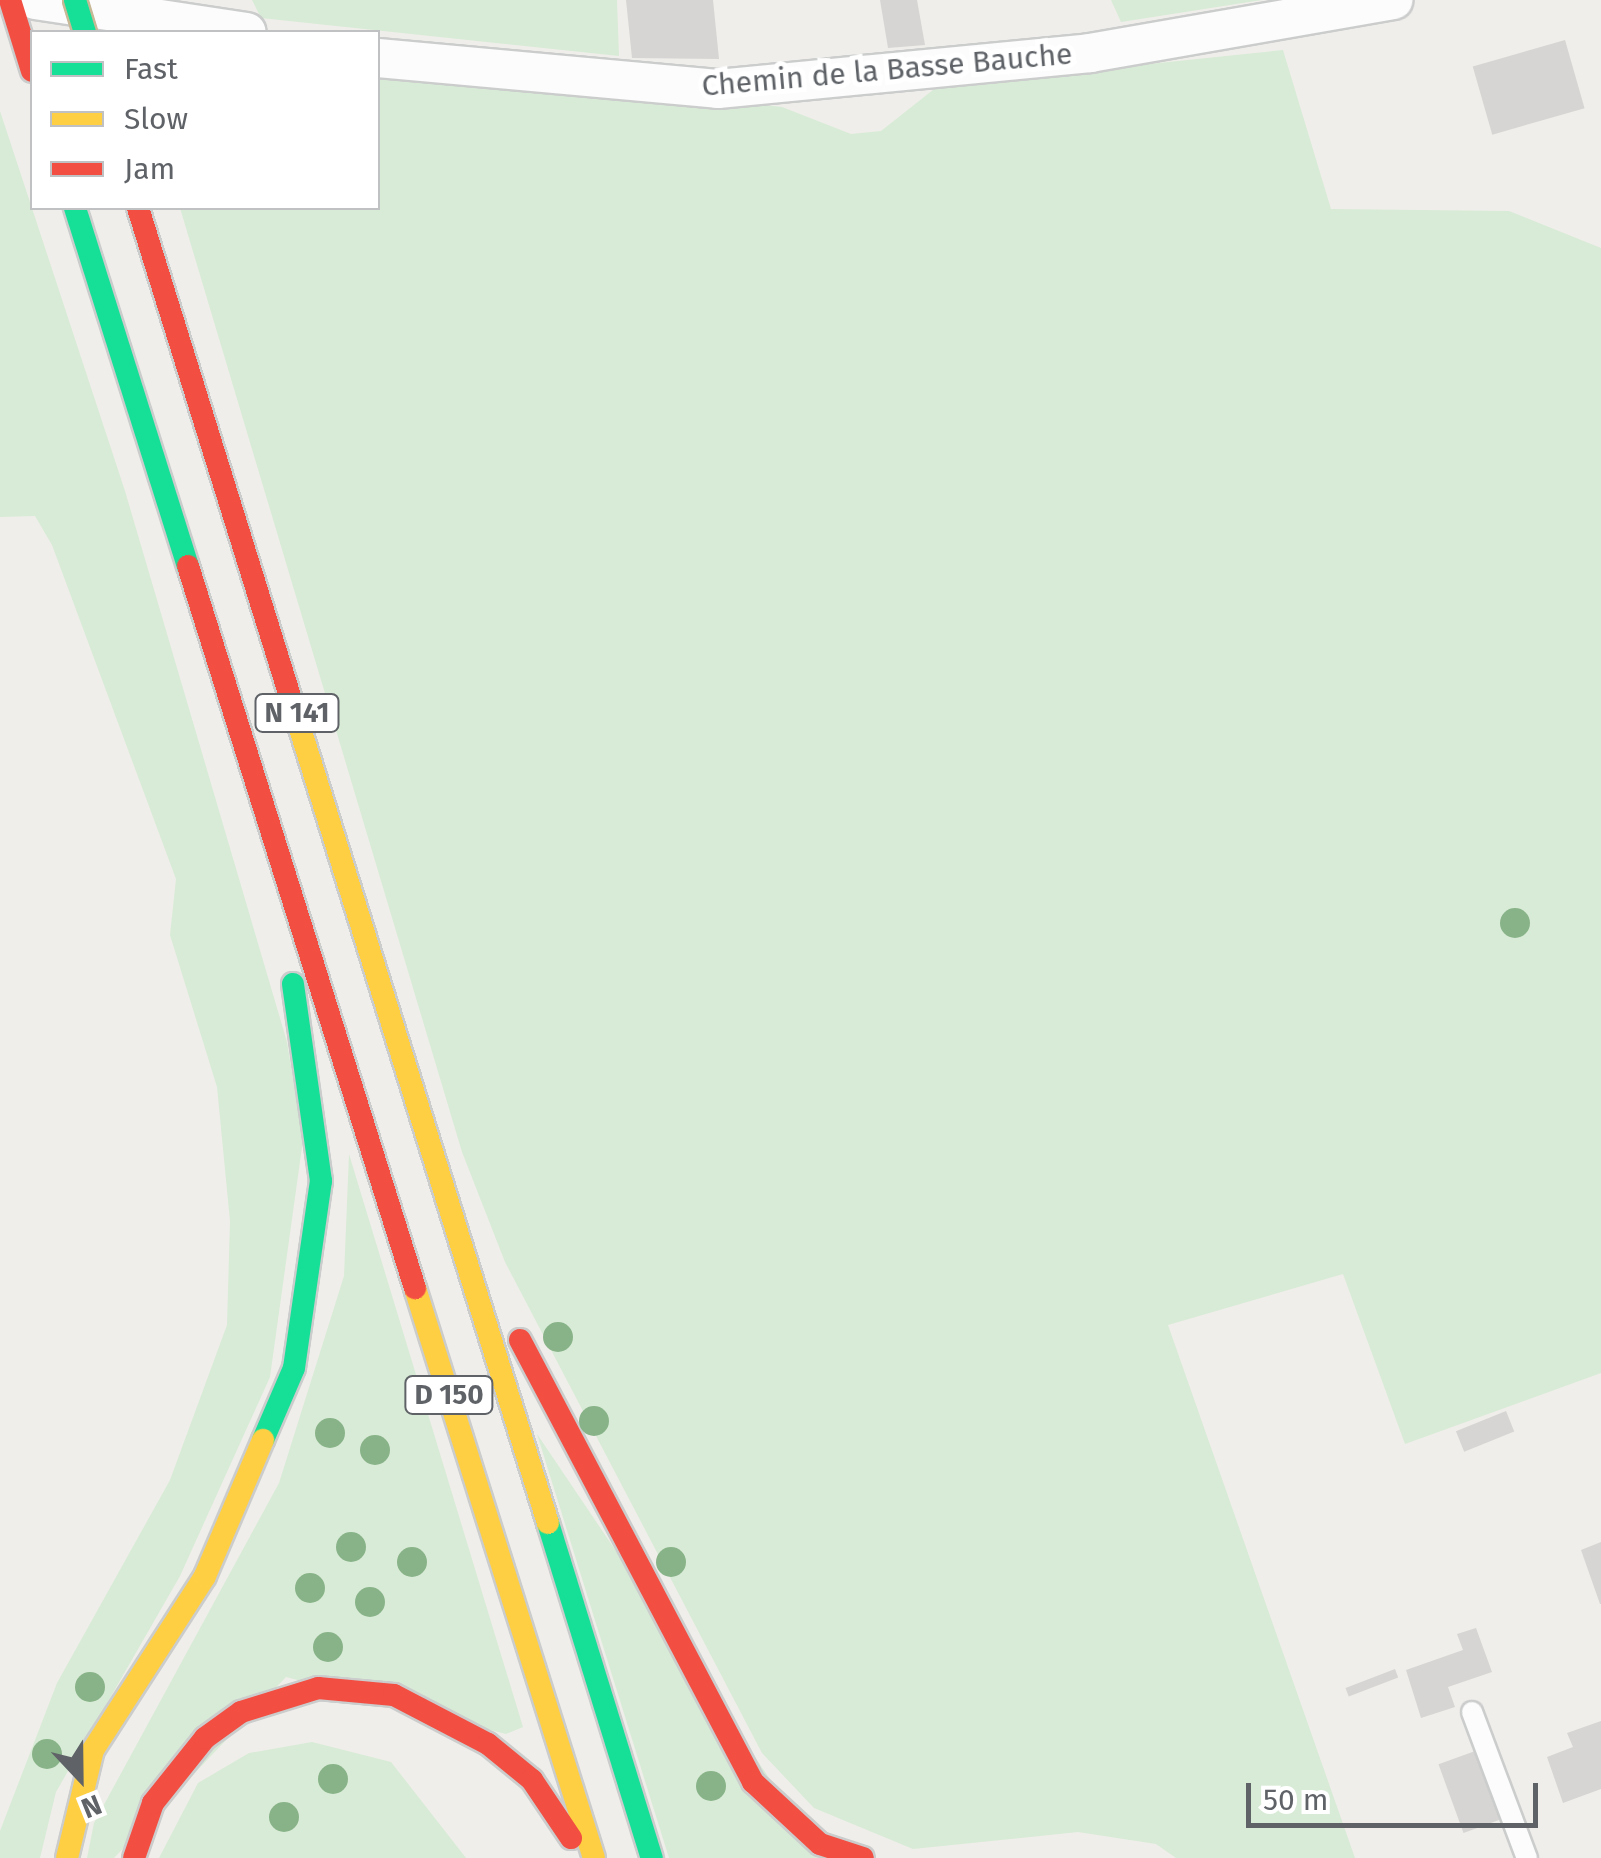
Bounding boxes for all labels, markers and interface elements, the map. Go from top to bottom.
legend [30,30,380,210]
street label: Chemin de la Basse Bauche [700,36,1074,104]
text: Fast [124,51,178,87]
text: Slow [124,101,188,137]
text: Jam [124,151,175,187]
road number: N 141 [254,690,340,736]
road number: D 150 [404,1372,494,1418]
north arrow [30,1728,130,1828]
scale bar [1251,1763,1544,1825]
text: 50 m [1263,1782,1328,1818]
text: N [77,1787,106,1825]

